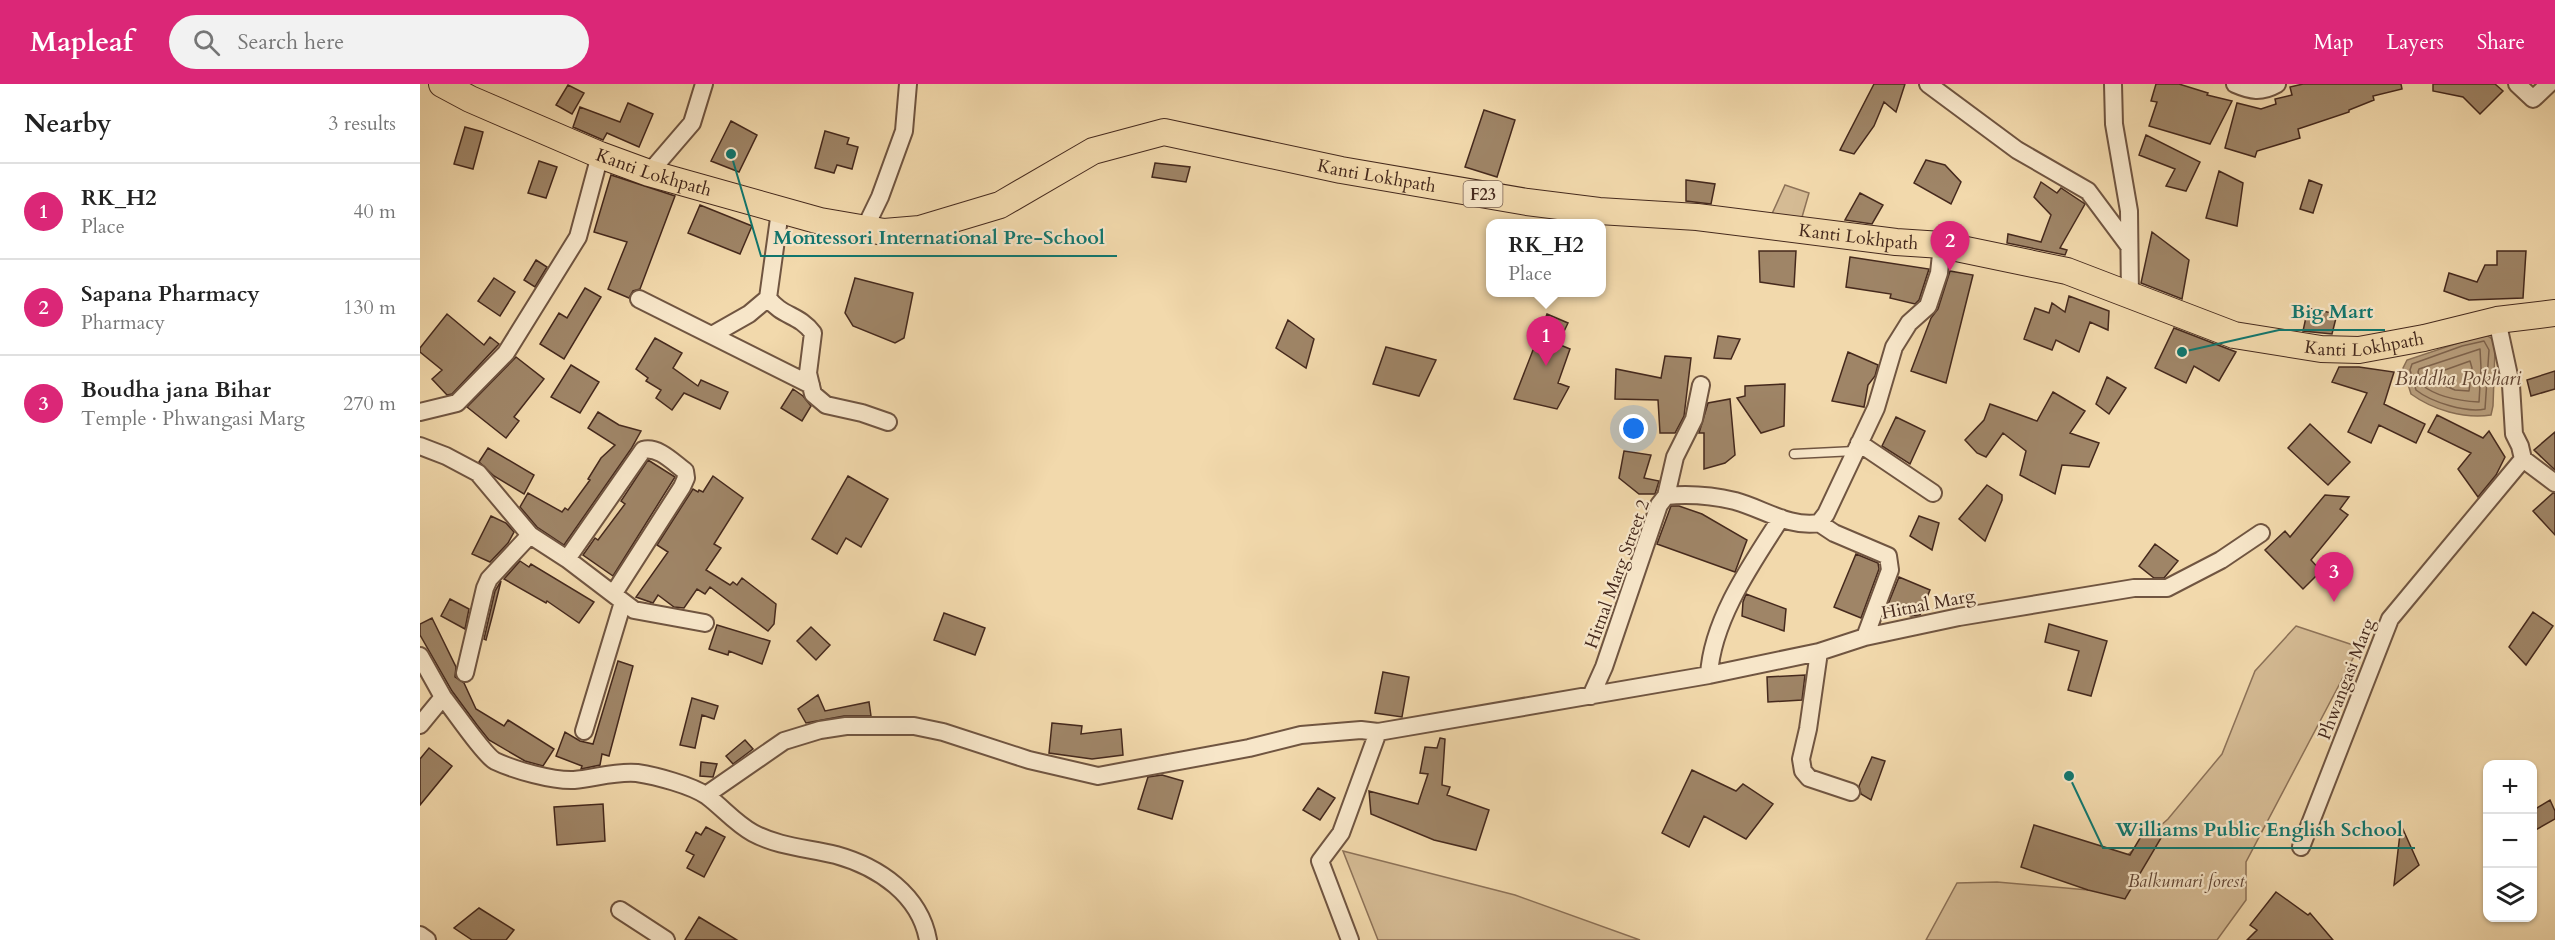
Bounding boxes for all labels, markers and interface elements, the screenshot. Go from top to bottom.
search box [169,15,589,69]
text: Mapleaf [30,23,133,61]
icon: search [190,26,223,59]
text: Search here [238,27,344,57]
text: Map [2314,28,2354,57]
text: Layers [2387,28,2444,57]
text: Share [2477,28,2525,57]
text: Nearby [24,106,112,141]
text: 3 results [328,110,396,137]
street label: Kanti Lokhpath [592,143,714,203]
street label: Kanti Lokhpath [1315,153,1438,199]
road number: F23 [1464,181,1502,207]
text: RK_H2 [81,183,157,213]
text: 1 [38,198,49,225]
text: 40 m [353,198,396,225]
text: Place [81,213,125,240]
callout: Montessori International Pre-School [761,218,1117,256]
street label: Kanti Lokhpath [1797,218,1919,256]
popup [1486,219,1606,297]
pin: 2 [1930,222,1970,271]
text: Montessori International Pre-School [773,224,1105,251]
text: RK_H2 [1508,230,1584,260]
text: Place [1508,260,1552,287]
text: Sapana Pharmacy [81,279,260,309]
callout: Big Mart [2279,292,2385,330]
text: 2 [38,294,49,321]
text: 130 m [343,294,396,321]
text: Big Mart [2291,298,2373,325]
text: Pharmacy [81,309,165,336]
pin: 1 [1526,316,1566,366]
street label: Kanti Lokhpath [2303,326,2426,363]
water label: Buddha Pokhari [2395,365,2522,392]
text: Boudha jana Bihar [81,375,271,405]
text: 3 [38,390,49,417]
text: 270 m [343,390,396,417]
text: Temple · Phwangasi Marg [81,405,305,432]
your location [1619,414,1648,443]
street label: Hitnal Marg Street 2 [1579,496,1656,652]
pin: 3 [2314,552,2354,602]
street label: Hitnal Marg [1879,583,1978,626]
street label: Phwangasi Marg [2312,614,2381,743]
map controls [2483,760,2537,922]
button: + [2483,760,2537,814]
callout: Williams Public English School [2103,810,2415,848]
button: − [2483,814,2537,868]
text: Williams Public English School [2114,816,2403,843]
button: layers [2483,868,2537,922]
park label: Balkumari forest [2128,869,2245,894]

